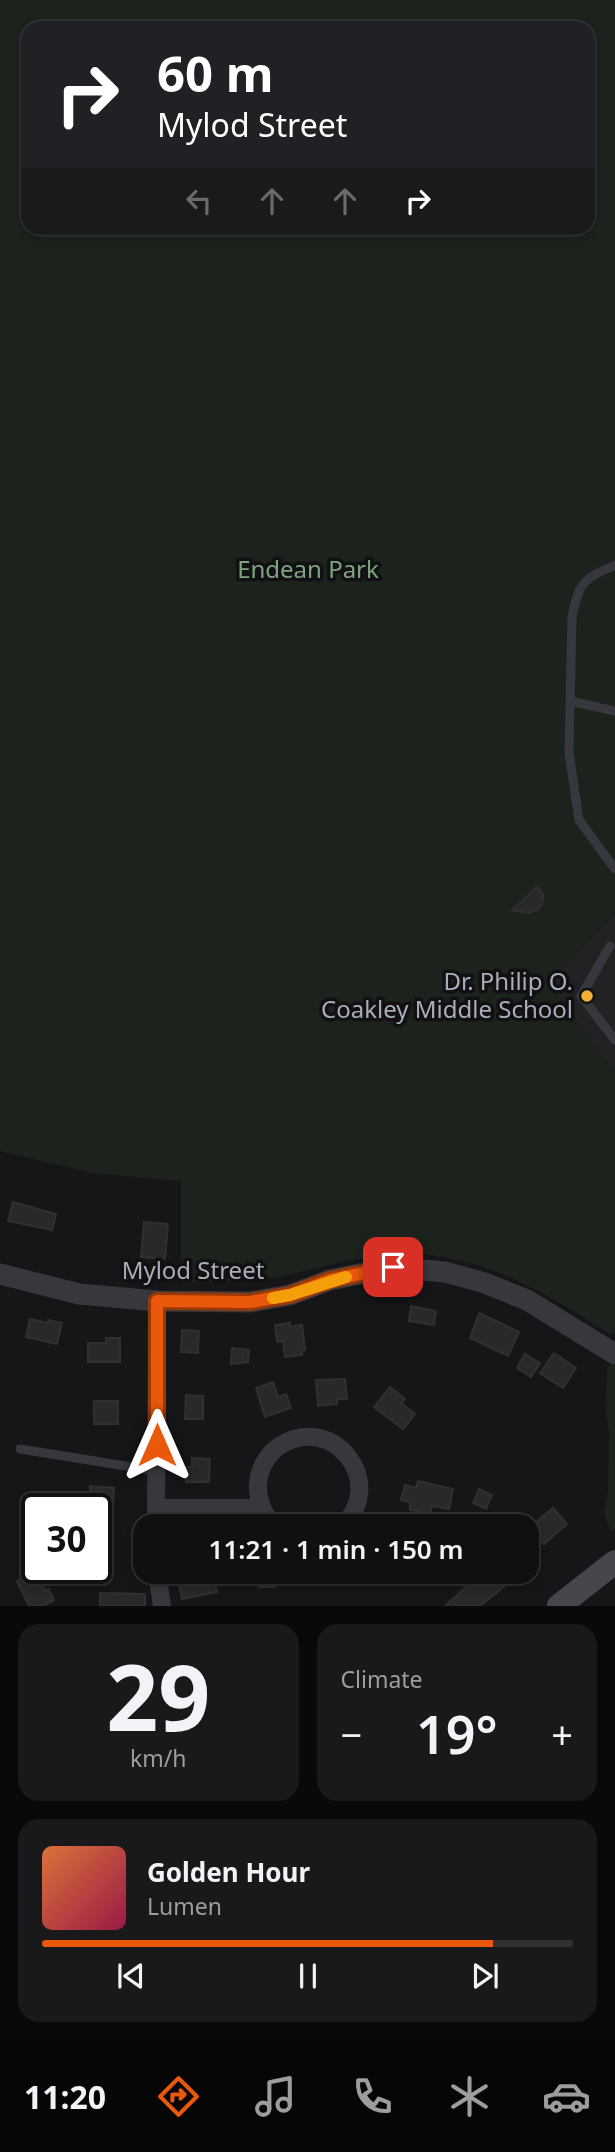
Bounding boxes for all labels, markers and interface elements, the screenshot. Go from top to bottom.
text: 60 m [157,40,274,106]
icon: right [42,49,133,140]
text: Mylod Street [157,103,347,146]
icon: left [180,182,218,220]
icon: ahead [253,182,291,220]
icon: ahead [326,182,364,220]
icon: right [399,182,437,220]
park label: Endean Park [237,552,379,585]
place label: Dr. Philip O. Coakley Middle School [321,964,573,1025]
marker: Dr. Philip O. Coakley Middle School [579,988,595,1004]
pin [363,1237,423,1297]
icon: arrive [374,1248,412,1286]
street label: Mylod Street [122,1253,265,1286]
position arrow [120,1408,194,1482]
speed limit sign: 30 [21,1493,112,1584]
text: 11:21 · 1 min · 150 m [209,1531,463,1567]
text: 29 [106,1634,210,1758]
text: Climate [341,1663,423,1695]
text: 19° [416,1698,498,1769]
text: − [341,1708,362,1760]
text: + [551,1708,573,1760]
text: km/h [130,1742,187,1774]
text: Golden Hour [147,1854,310,1890]
text: Lumen [147,1890,222,1922]
icon: previous [112,1957,150,1995]
icon: pause [289,1957,327,1995]
icon: next [466,1957,504,1995]
icon: directions [154,2072,203,2121]
icon: music [251,2072,300,2121]
icon: phone [348,2072,397,2121]
icon: climate [445,2072,494,2121]
icon: car [542,2072,591,2121]
text: 11:20 [24,2075,106,2118]

